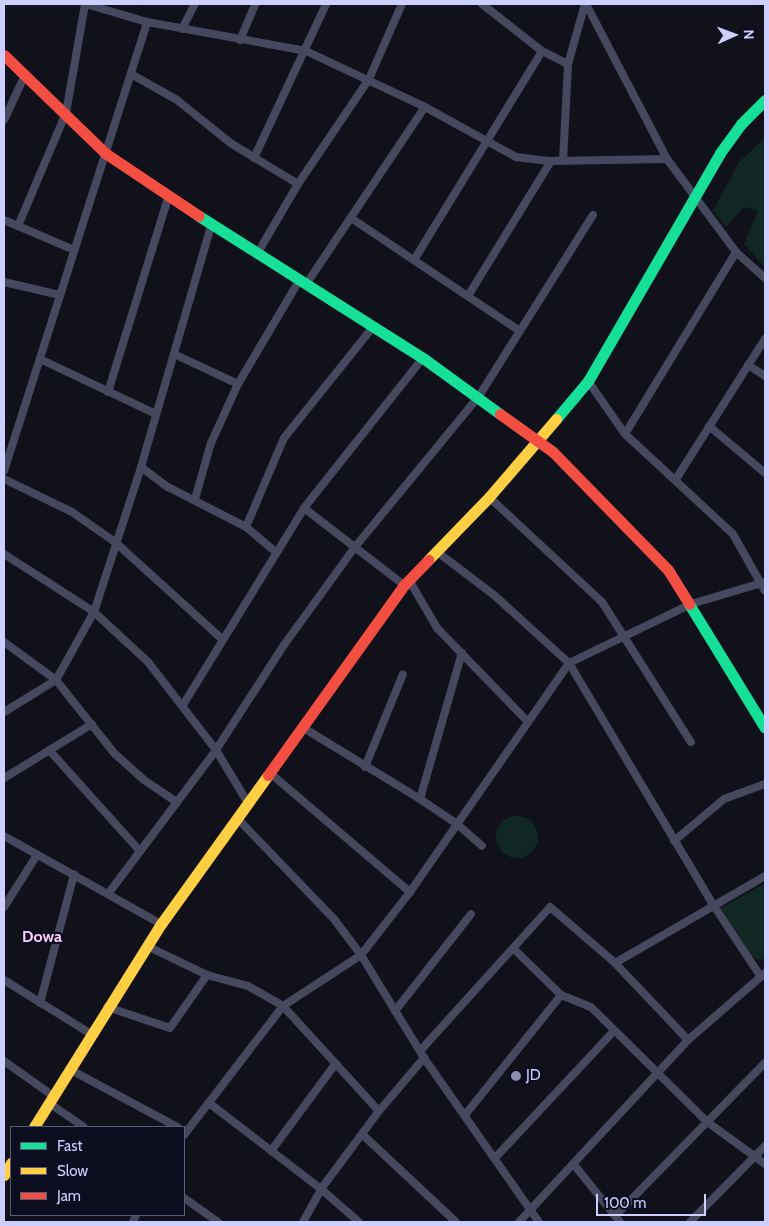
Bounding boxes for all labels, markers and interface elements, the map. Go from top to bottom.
north arrow [709,10,759,60]
text: N [740,29,758,40]
district label: Dowa [22,927,62,947]
place label: JD [526,1067,541,1085]
marker: JD [510,1070,522,1082]
legend [10,1126,185,1216]
text: Fast [57,1137,82,1155]
text: Slow [57,1162,88,1180]
scale bar [599,1184,709,1216]
text: Jam [57,1187,81,1205]
text: 100 m [604,1194,646,1212]

